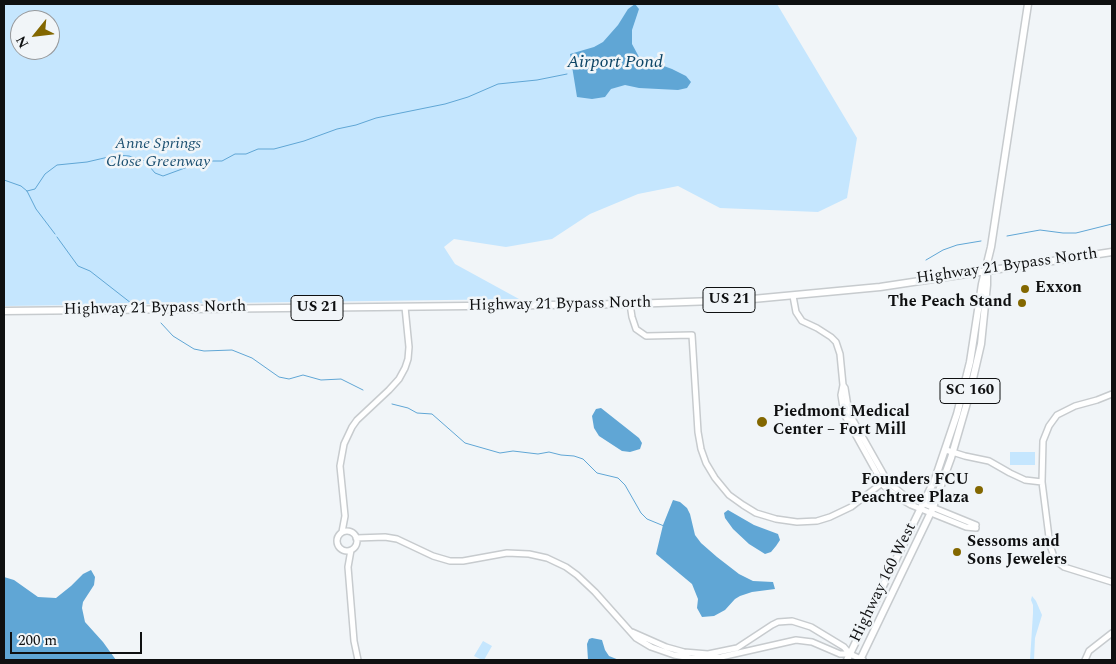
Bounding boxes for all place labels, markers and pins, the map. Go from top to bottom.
place label: Exxon [1035,279,1082,299]
marker: Exxon [1019,283,1031,295]
place label: The Peach Stand [888,293,1012,313]
marker: The Peach Stand [1016,297,1028,309]
place label: Piedmont Medical Center – Fort Mill [773,403,910,441]
marker: Piedmont Medical Center – Fort Mill [755,415,769,429]
place label: Founders FCU Peachtree Plaza [851,471,969,509]
marker: Founders FCU Peachtree Plaza [973,484,985,496]
place label: Sessoms and Sons Jewelers [967,533,1067,571]
marker: Sessoms and Sons Jewelers [951,546,963,558]

